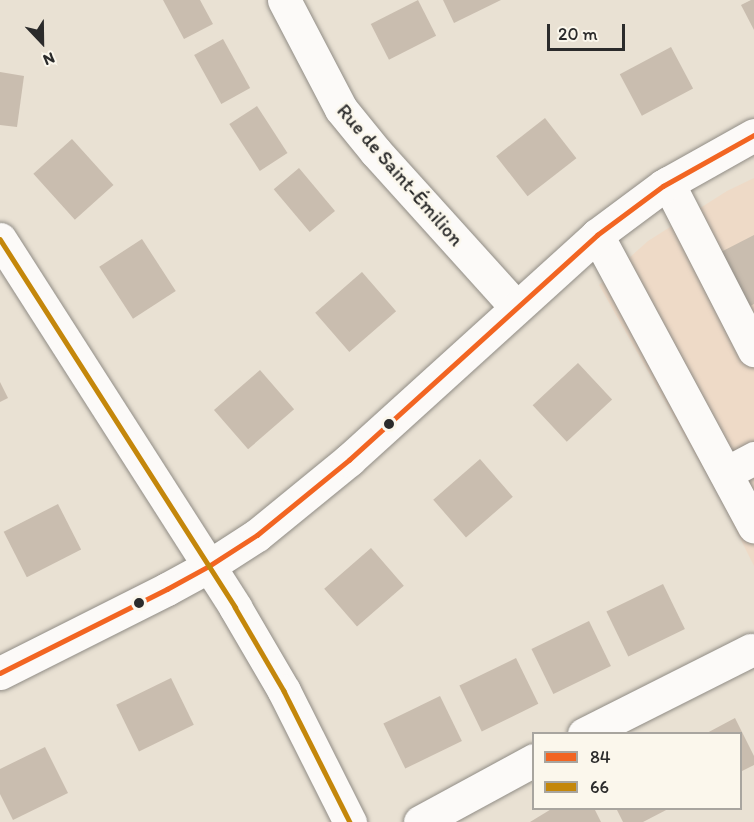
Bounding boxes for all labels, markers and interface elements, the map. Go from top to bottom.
north arrow [12,12,72,72]
scale bar [550,12,628,50]
text: 20 m [558,23,598,45]
text: N [40,48,58,70]
street label: Rue de Saint-Émilion [332,99,468,251]
unlabelled marker [383,418,395,430]
unlabelled marker [133,597,145,609]
legend [532,732,742,810]
text: 84 [590,746,611,768]
text: 66 [590,776,609,798]

